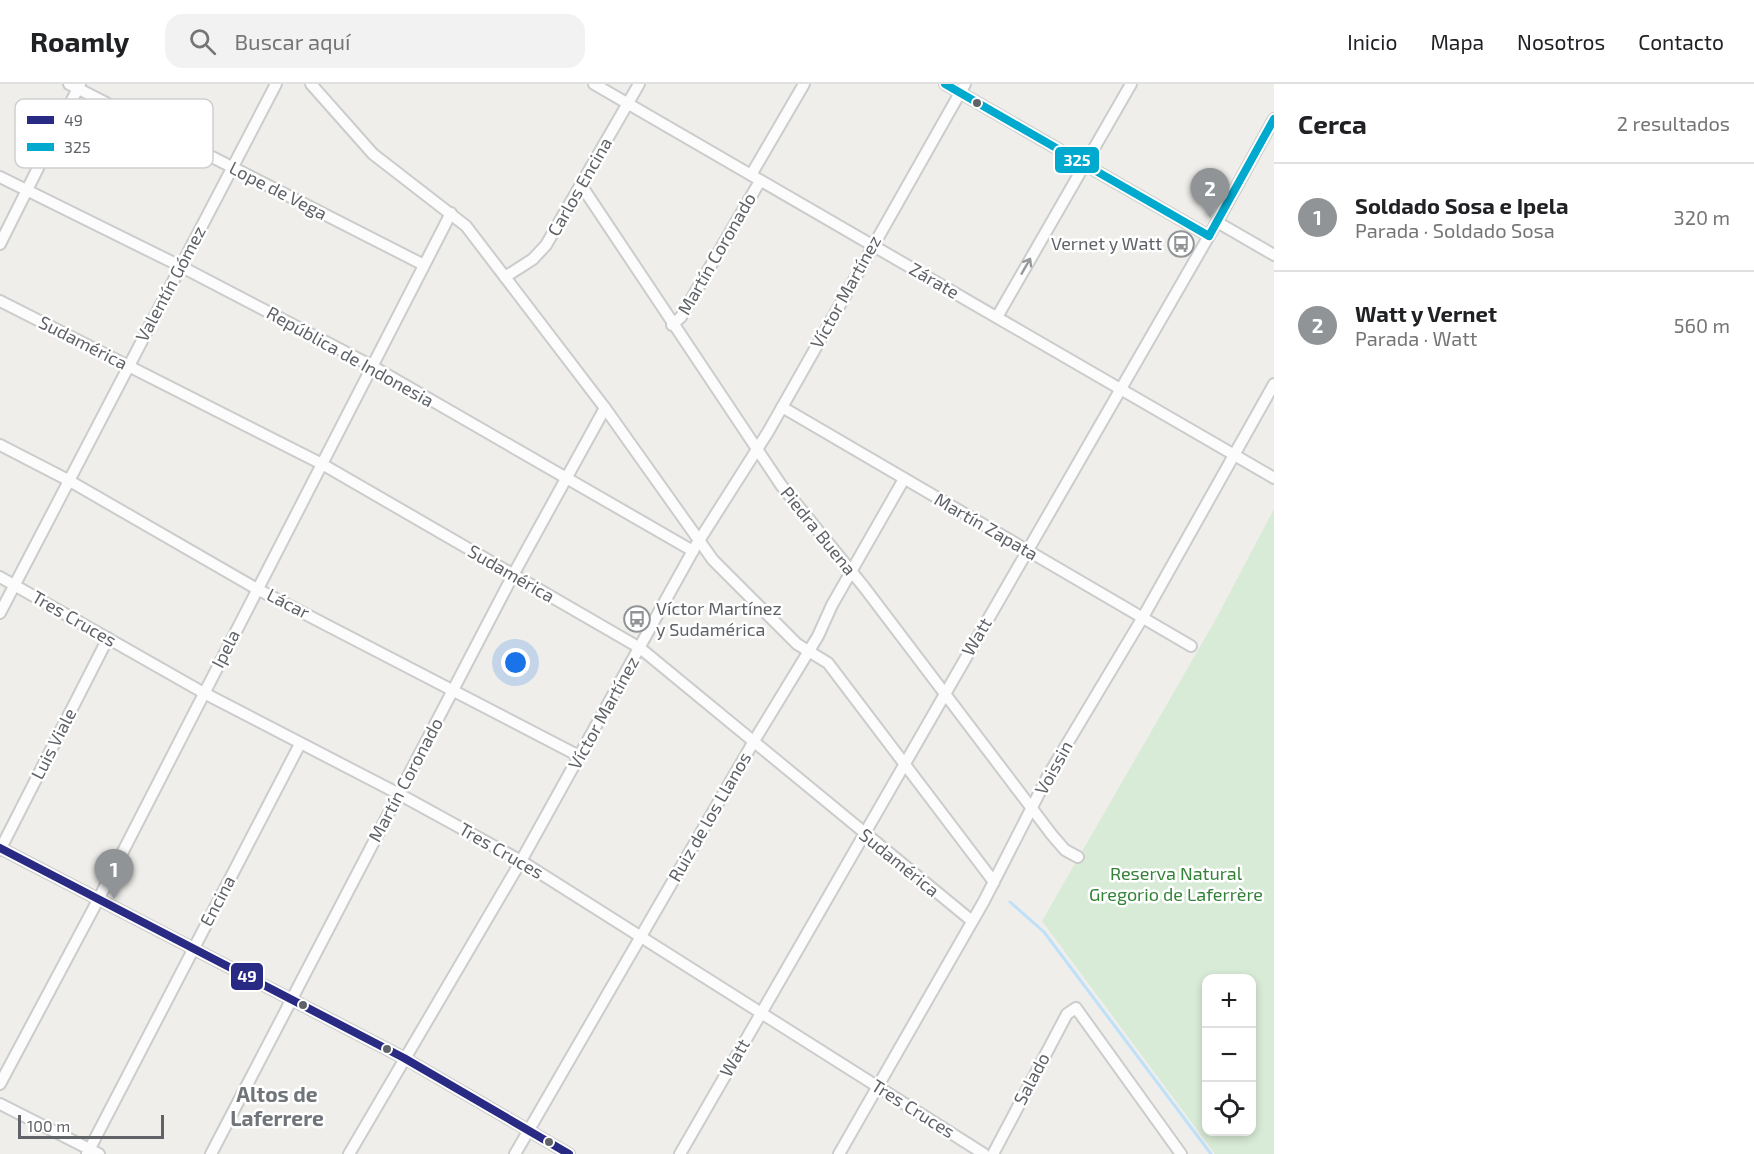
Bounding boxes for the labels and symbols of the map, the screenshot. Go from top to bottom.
unlabelled marker [971,97,983,109]
legend [15,99,213,168]
text: 49 [64,110,83,129]
street label: Carlos Encina [542,133,616,240]
text: 325 [64,137,90,156]
line badge: 325 [1054,146,1100,174]
text: 325 [1063,150,1091,169]
street label: Lope de Vega [226,156,331,224]
pin: 2 [1190,168,1230,218]
street label: Martín Coronado [672,189,760,318]
street label: Valentín Gómez [130,222,210,345]
bus stop icon: Vernet y Watt [1166,229,1196,259]
street label: Víctor Martínez [805,231,885,352]
place label: Vernet y Watt [1051,232,1162,254]
street label: Zárate [906,257,963,303]
one-way arrow [1021,258,1032,276]
street label: República de Indonesia [263,301,438,411]
street label: Sudamérica [36,310,131,374]
street label: Piedra Buena [776,482,861,579]
street label: Martín Zapata [931,488,1042,565]
street label: Sudamérica [464,540,559,607]
street label: Lácar [263,583,314,623]
street label: Tres Cruces [28,585,121,651]
place label: Víctor Martínez y Sudamérica [656,597,782,640]
bus stop icon: Víctor Martínez y Sudamérica [622,604,652,634]
street label: Watt [956,613,996,660]
street label: Ipela [206,626,244,671]
your location [501,648,530,677]
street label: Víctor Martínez [563,652,643,773]
street label: Luis Viale [26,704,80,783]
street label: Martín Coronado [363,714,447,845]
street label: Voissin [1029,737,1077,798]
street label: Ruiz de los Llanos [663,748,755,885]
street label: Tres Cruces [455,817,548,883]
street label: Sudamérica [855,823,944,901]
pin: 1 [94,850,134,899]
park label: Reserva Natural Gregorio de Laferrère [1089,862,1263,905]
street label: Encina [195,871,240,930]
line badge: 49 [230,962,264,991]
text: 49 [237,966,257,985]
unlabelled marker [297,999,309,1011]
street label: Watt [714,1034,754,1081]
unlabelled marker [381,1043,393,1055]
street label: Salado [1008,1049,1054,1108]
street label: Tres Cruces [868,1074,959,1142]
district label: Altos de Laferrere [230,1081,324,1130]
scale bar [18,1112,164,1140]
unlabelled marker [543,1136,555,1148]

